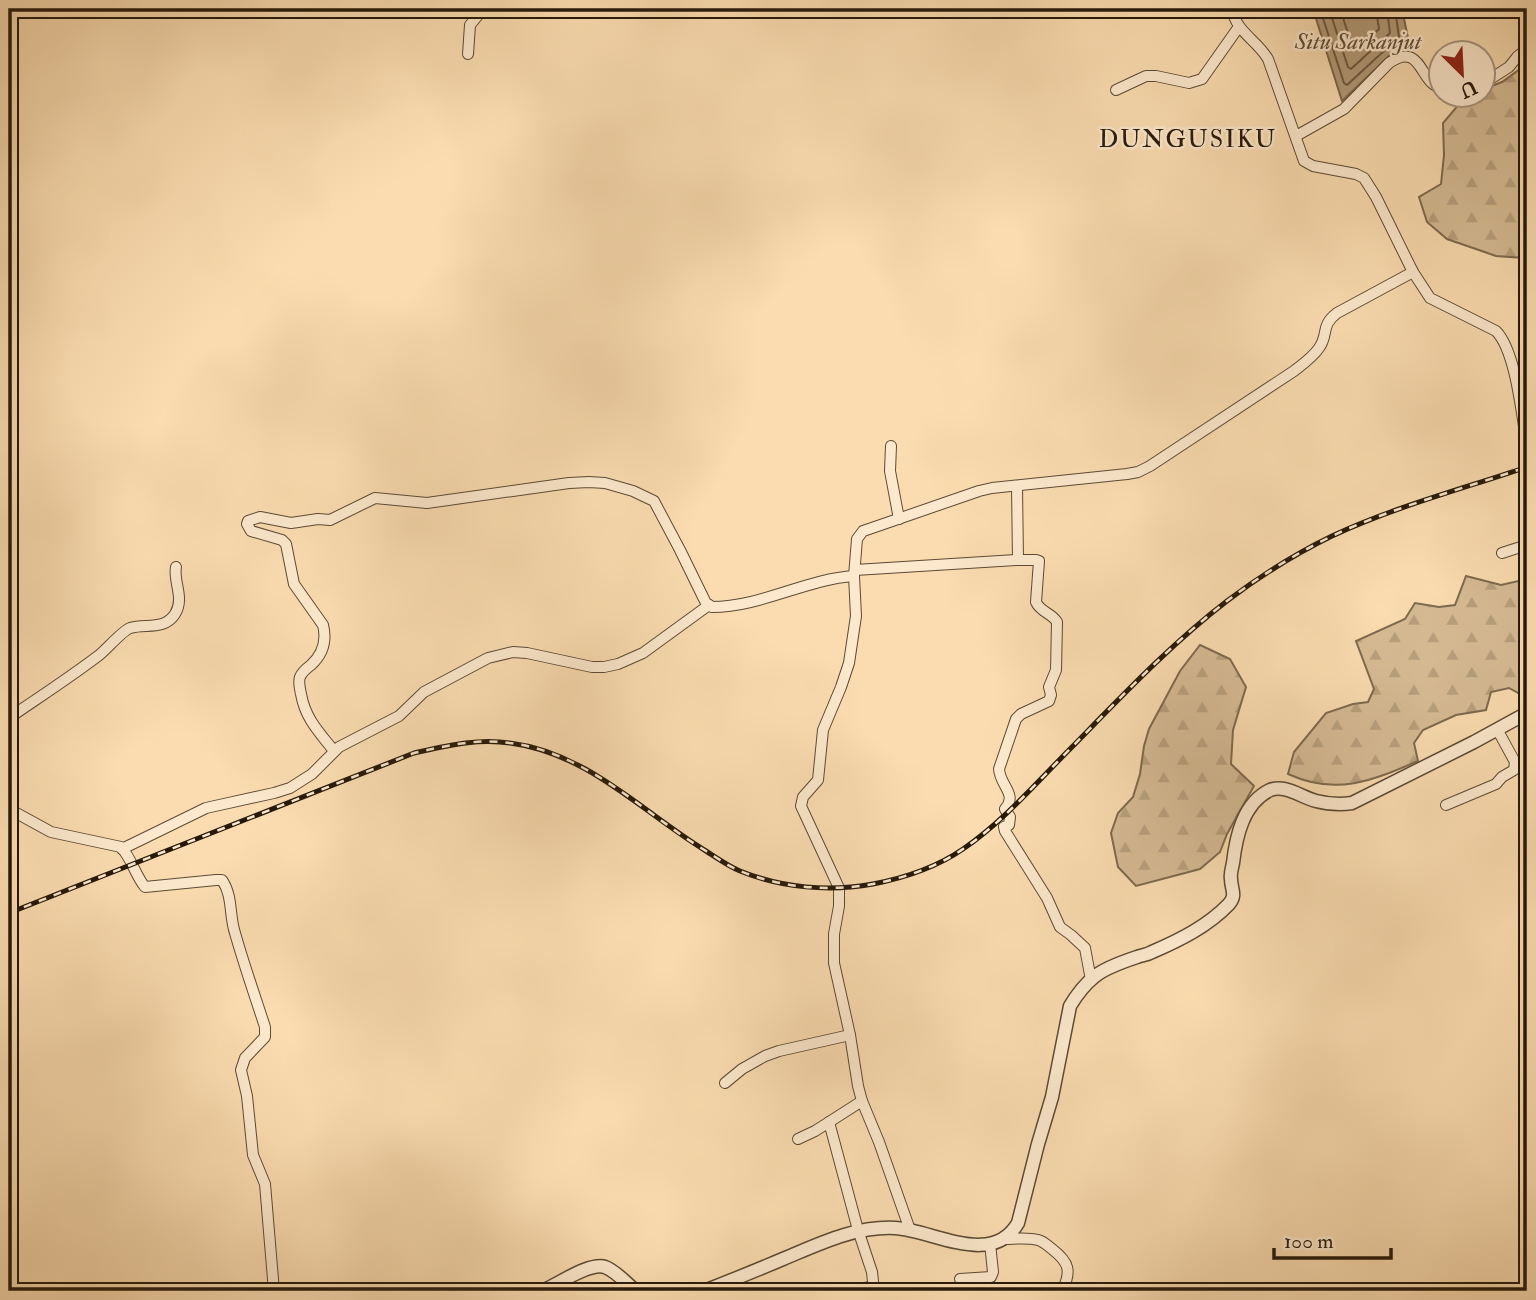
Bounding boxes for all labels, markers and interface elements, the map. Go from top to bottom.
water label: Situ Sarkanjut [1294,27,1423,56]
north arrow [1428,38,1498,108]
text: U [1456,74,1481,103]
district label: DUNGUSIKU [1099,124,1277,155]
scale bar [1274,1216,1391,1260]
text: 100 m [1284,1228,1334,1255]

